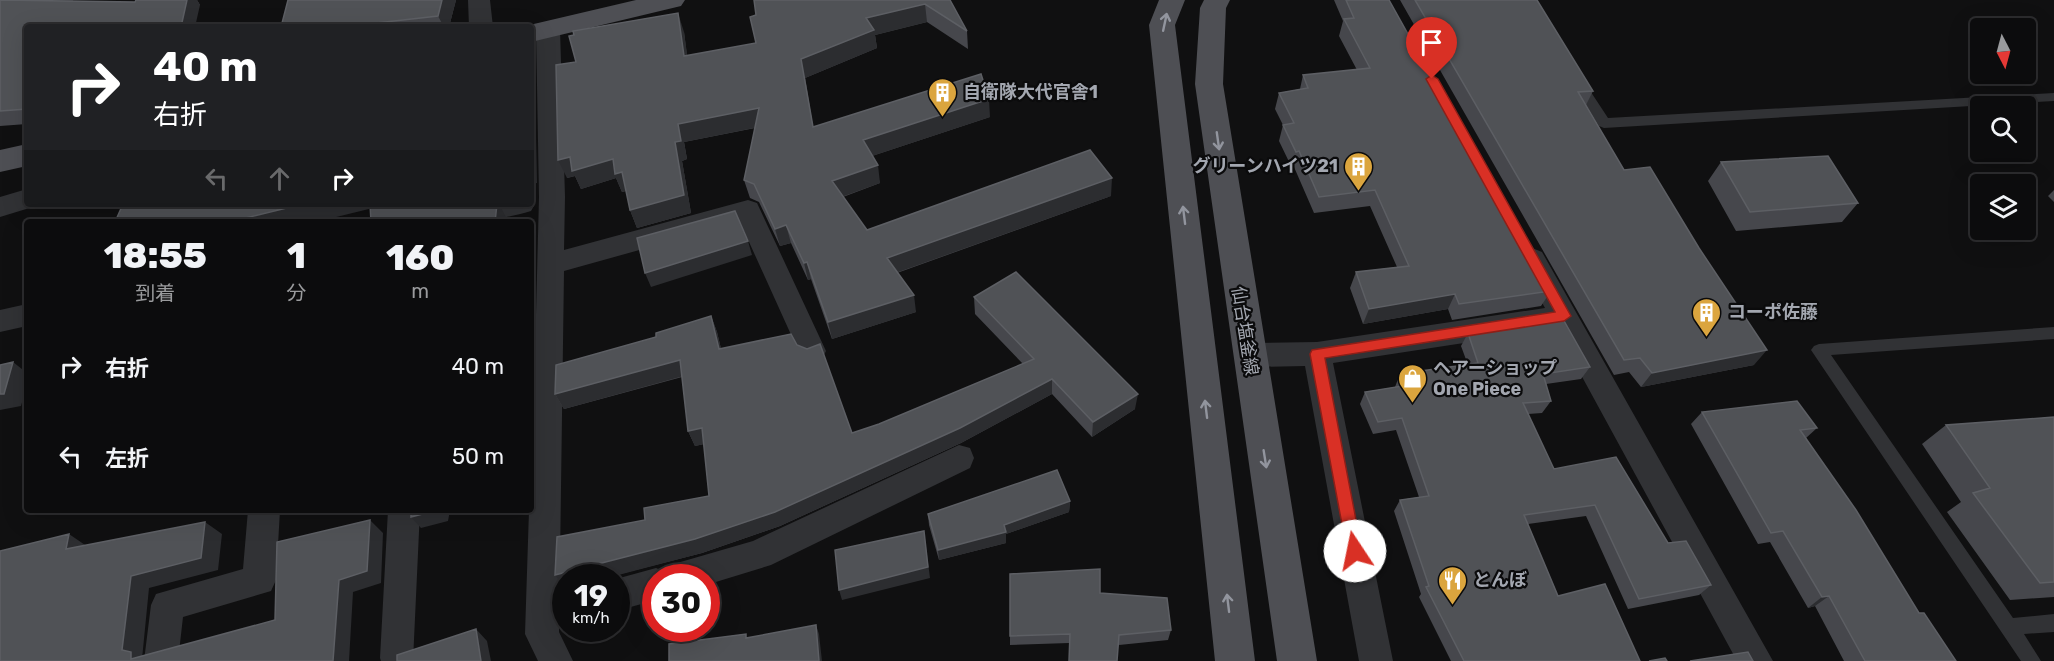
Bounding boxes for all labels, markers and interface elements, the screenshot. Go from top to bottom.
one-way arrow [1160,13,1171,32]
pin [1406,17,1457,79]
north arrow [1970,18,2036,84]
map controls [1970,18,2036,240]
icon: arrive [1415,26,1448,59]
text: 40 m [153,42,258,92]
icon: right [54,48,132,126]
building icon: 自衛隊大代官舎1 [926,76,958,118]
place label: 自衛隊大代官舎1 [963,81,1098,103]
button: search [1970,96,2036,162]
text: 右折 [153,99,207,131]
one-way arrow [1212,131,1223,151]
building icon: グリーンハイツ21 [1343,150,1375,192]
place label: グリーンハイツ21 [1193,155,1338,177]
icon: left [200,162,233,195]
icon: ahead [263,162,296,195]
icon: right [326,162,359,195]
button: layers [1970,174,2036,240]
one-way arrow [1178,206,1189,226]
text: 18:55 [104,234,207,277]
text: 1 [287,234,306,277]
text: 160 [386,236,454,279]
text: m [411,279,429,303]
text: 到着 [135,281,175,305]
text: 分 [286,281,306,305]
street label: 仙台塩釜線 [1227,285,1263,377]
building icon: コーポ佐藤 [1691,296,1723,338]
place label: コーポ佐藤 [1728,301,1818,323]
icon: right [54,350,87,383]
text: 40 m [451,353,504,380]
text: 右折 [105,355,149,382]
place label: ヘアーショップ One Piece [1433,357,1558,400]
shop icon: ヘアーショップ One Piece [1396,362,1428,404]
one-way arrow [1200,400,1211,420]
icon: left [54,440,87,473]
text: 50 m [452,443,504,470]
text: 左折 [105,445,149,472]
one-way arrow [1260,449,1271,468]
position arrow [1323,519,1387,583]
speed limit sign: 30 [642,564,720,642]
restaurant icon: とんぼ [1436,564,1468,606]
place label: とんぼ [1473,569,1527,591]
text: 19 [574,578,608,614]
one-way arrow [1222,593,1233,613]
text: km/h [572,609,610,627]

